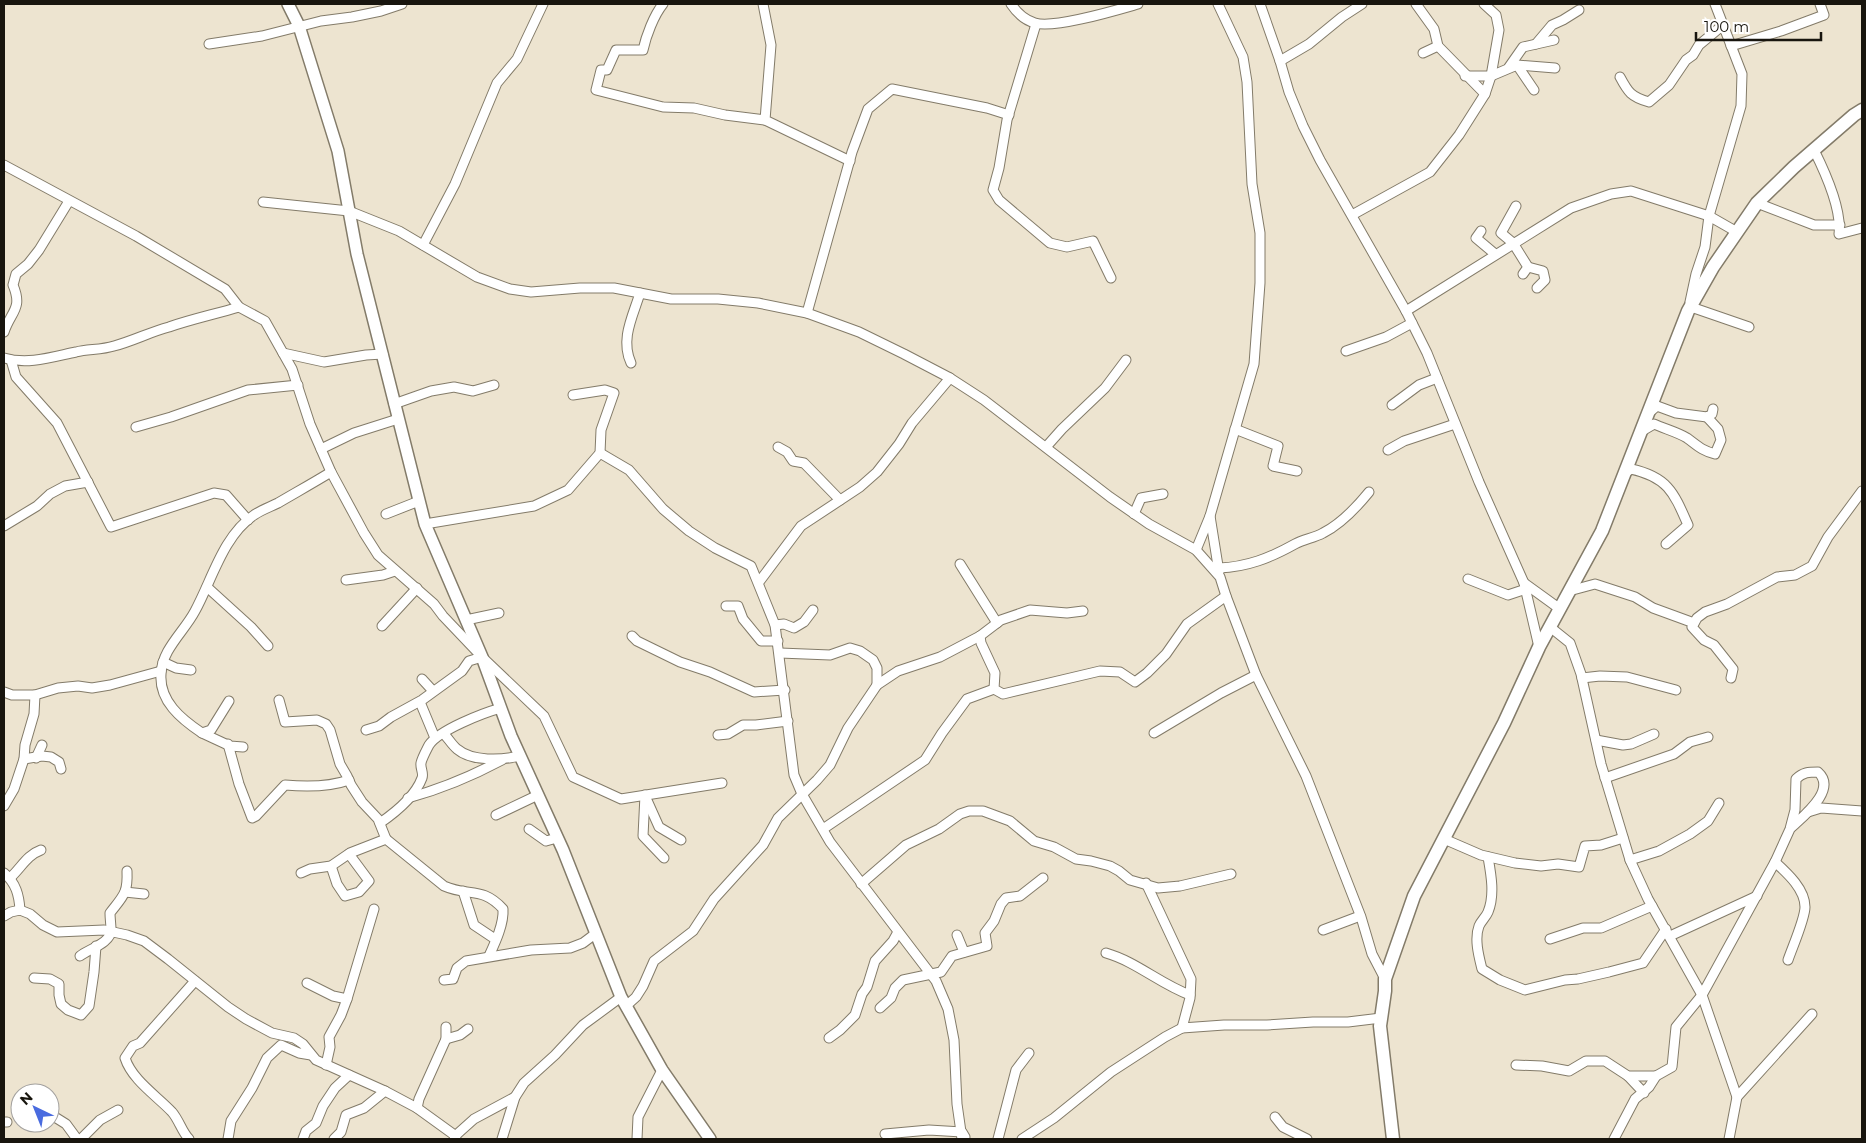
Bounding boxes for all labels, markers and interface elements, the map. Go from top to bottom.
scale bar [1696,10,1821,42]
text: 100 m [1704,17,1749,36]
north arrow [10,1083,60,1133]
text: N [16,1088,36,1109]

